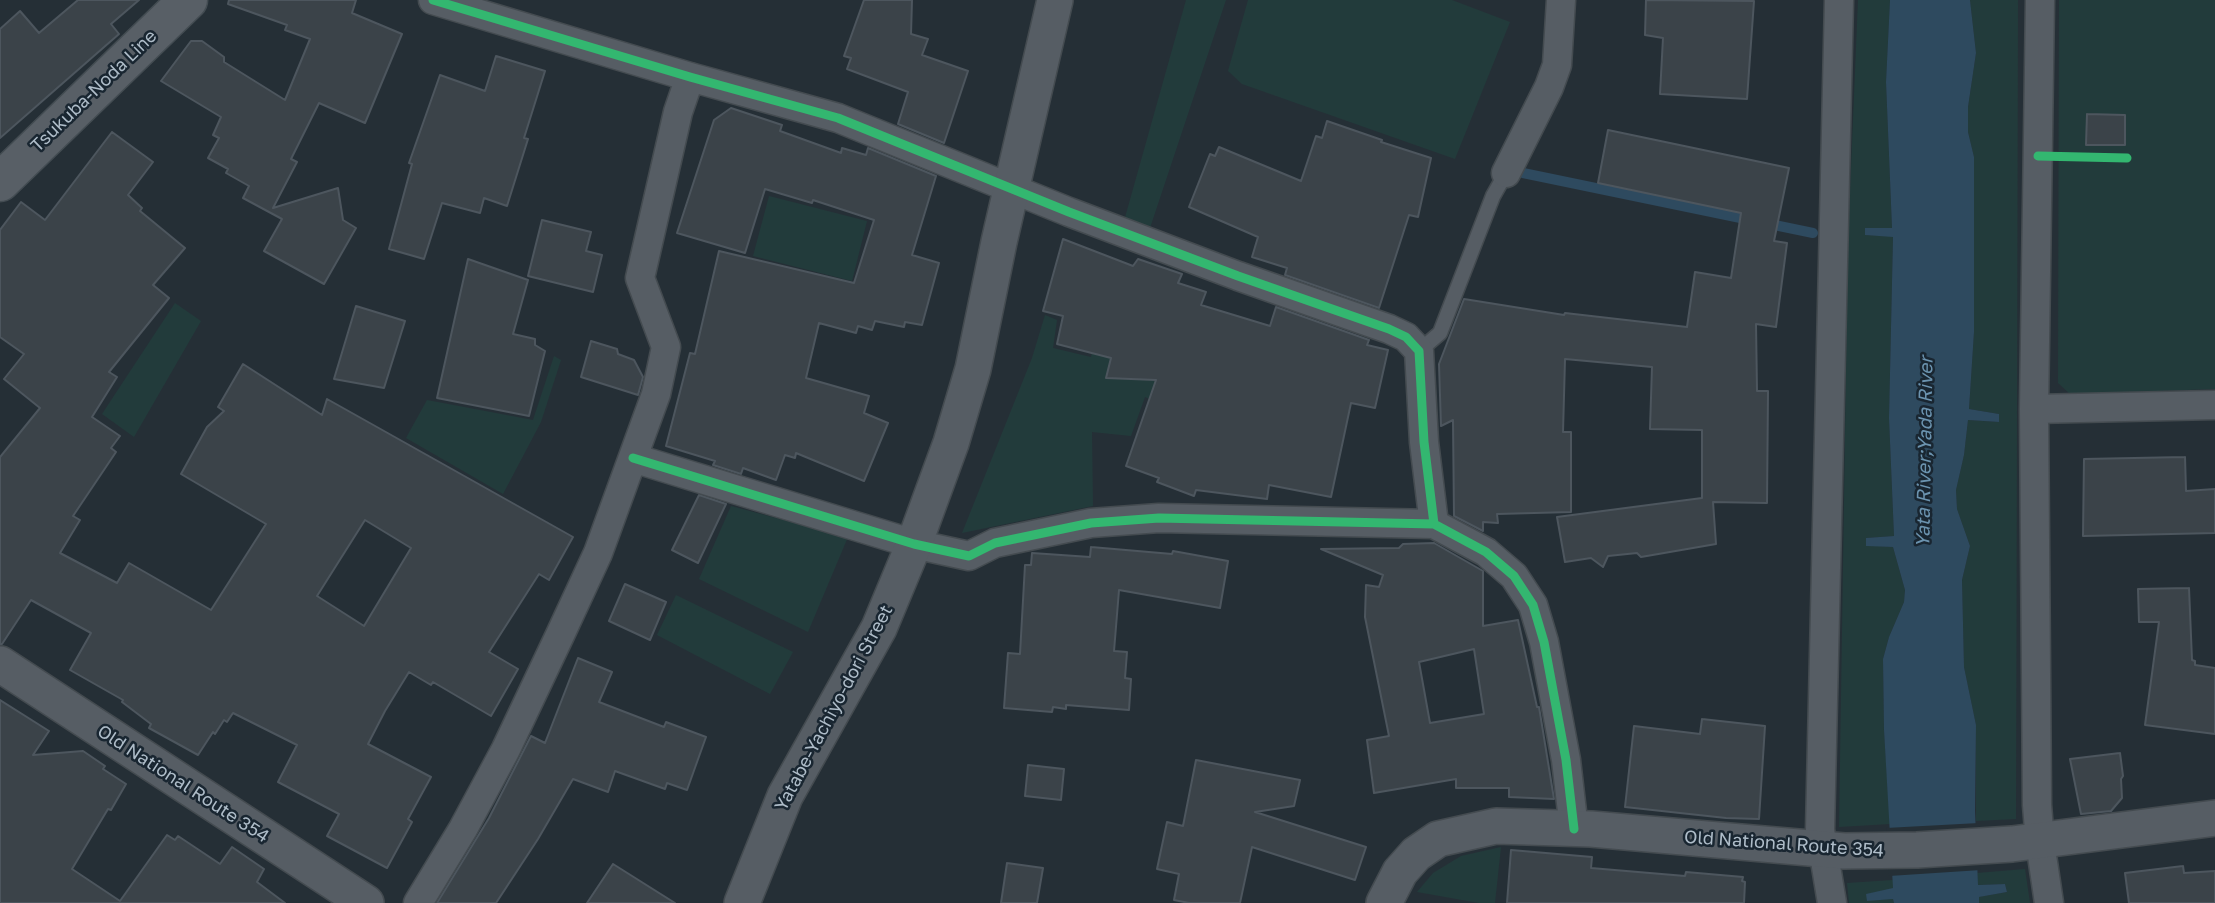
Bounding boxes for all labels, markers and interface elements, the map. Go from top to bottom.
street label: Tsukuba-Noda Line [27,25,161,157]
water label: Yata River;Yada River [1912,356,1938,548]
street label: Yatabe-Yachiyo-dori Street [771,601,897,815]
street label: Old National Route 354 [93,720,273,848]
street label: Old National Route 354 [1683,826,1885,862]

